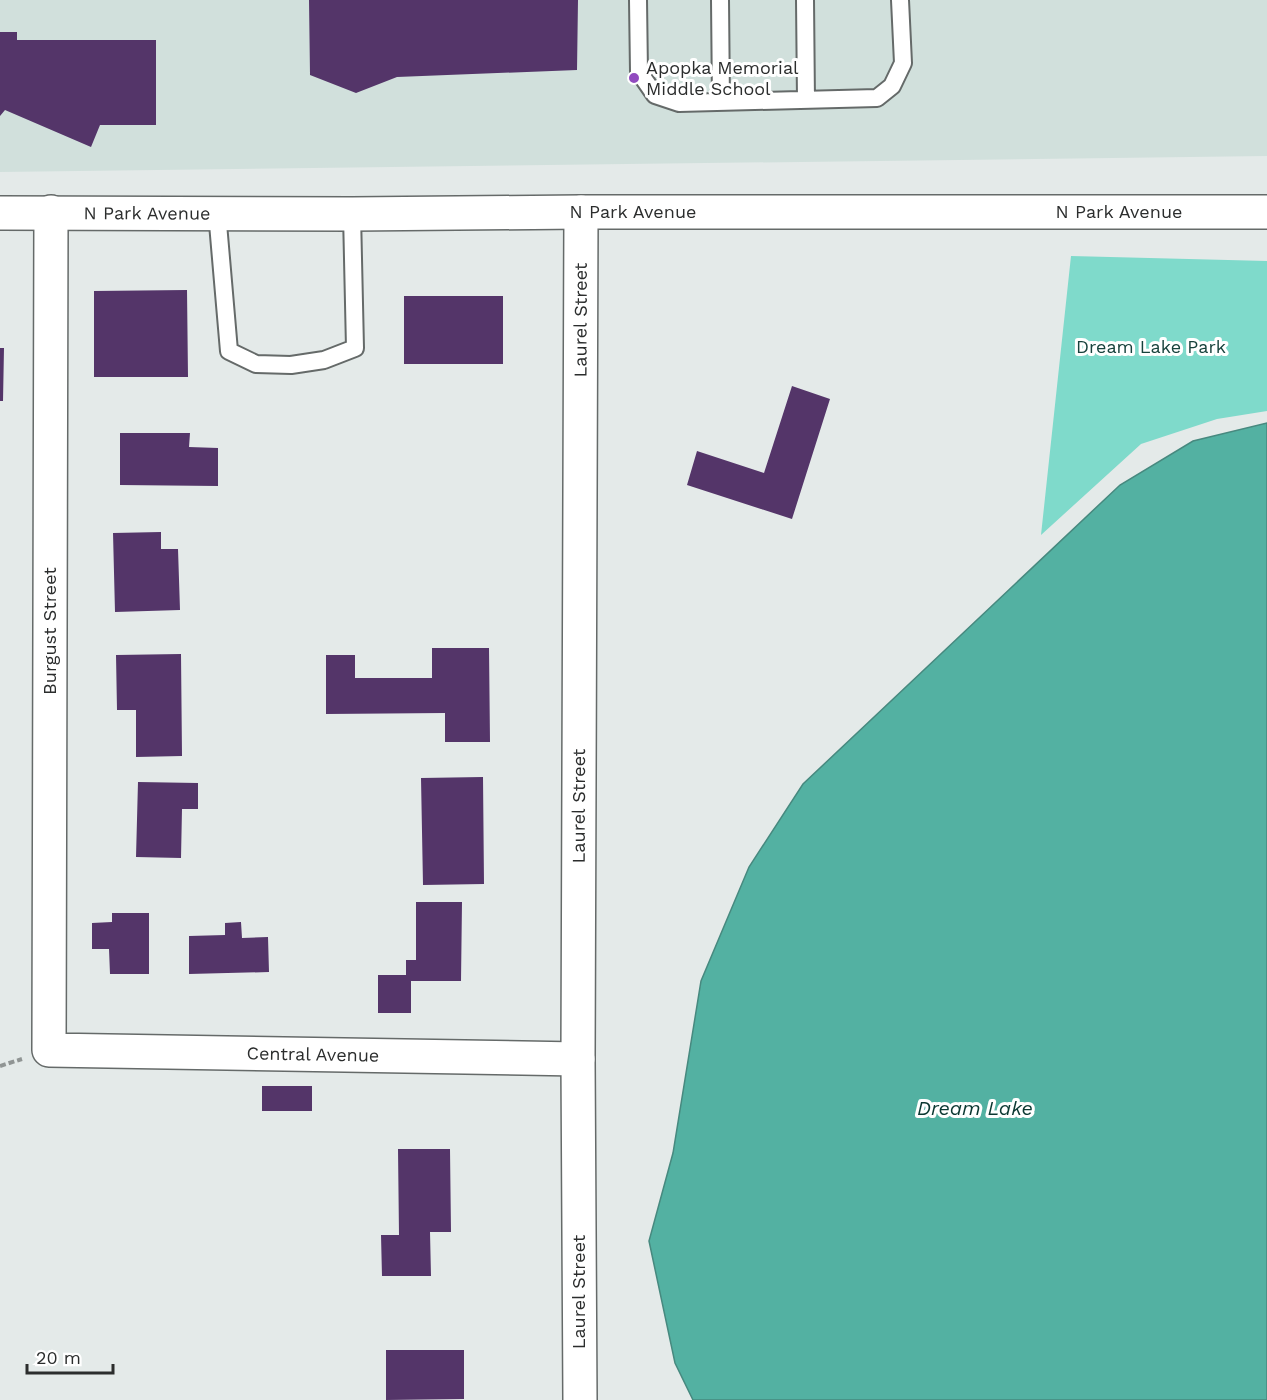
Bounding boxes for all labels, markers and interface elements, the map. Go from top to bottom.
place label: Apopka Memorial Middle School [646,57,799,99]
marker: Apopka Memorial Middle School [627,71,641,85]
street label: N Park Avenue [569,201,696,222]
street label: N Park Avenue [1056,201,1182,222]
street label: N Park Avenue [84,202,210,224]
street label: Laurel Street [569,262,591,377]
park label: Dream Lake Park [1076,336,1226,357]
street label: Burgust Street [39,567,60,695]
street label: Laurel Street [568,748,589,863]
street label: Central Avenue [246,1042,379,1066]
water label: Dream Lake [917,1096,1033,1120]
street label: Laurel Street [568,1234,589,1349]
scale bar [27,1337,112,1375]
text: 20 m [36,1347,81,1368]

